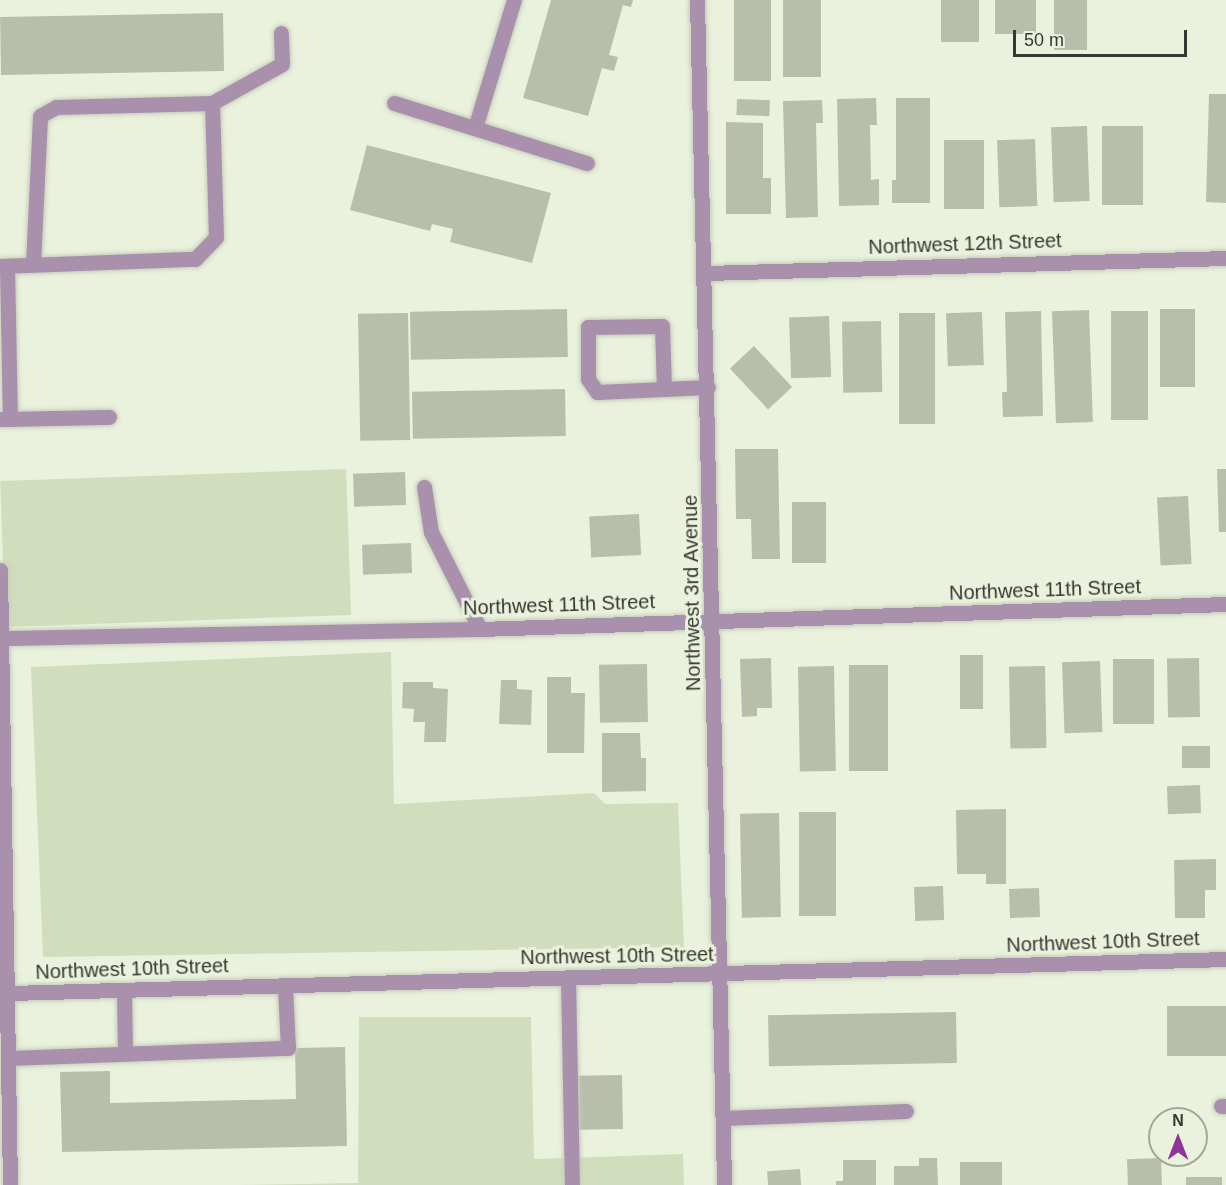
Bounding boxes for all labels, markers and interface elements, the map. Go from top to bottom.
scale bar [1016,18,1190,56]
text: 50 m [1024,30,1064,50]
street label: Northwest 12th Street [868,229,1062,259]
street label: Northwest 3rd Avenue [678,494,706,692]
street label: Northwest 11th Street [949,575,1141,605]
street label: Northwest 11th Street [463,590,655,620]
street label: Northwest 10th Street [1006,927,1200,957]
street label: Northwest 10th Street [520,942,714,970]
street label: Northwest 10th Street [35,954,229,984]
north arrow [1148,1107,1208,1167]
text: N [1172,1112,1184,1129]

